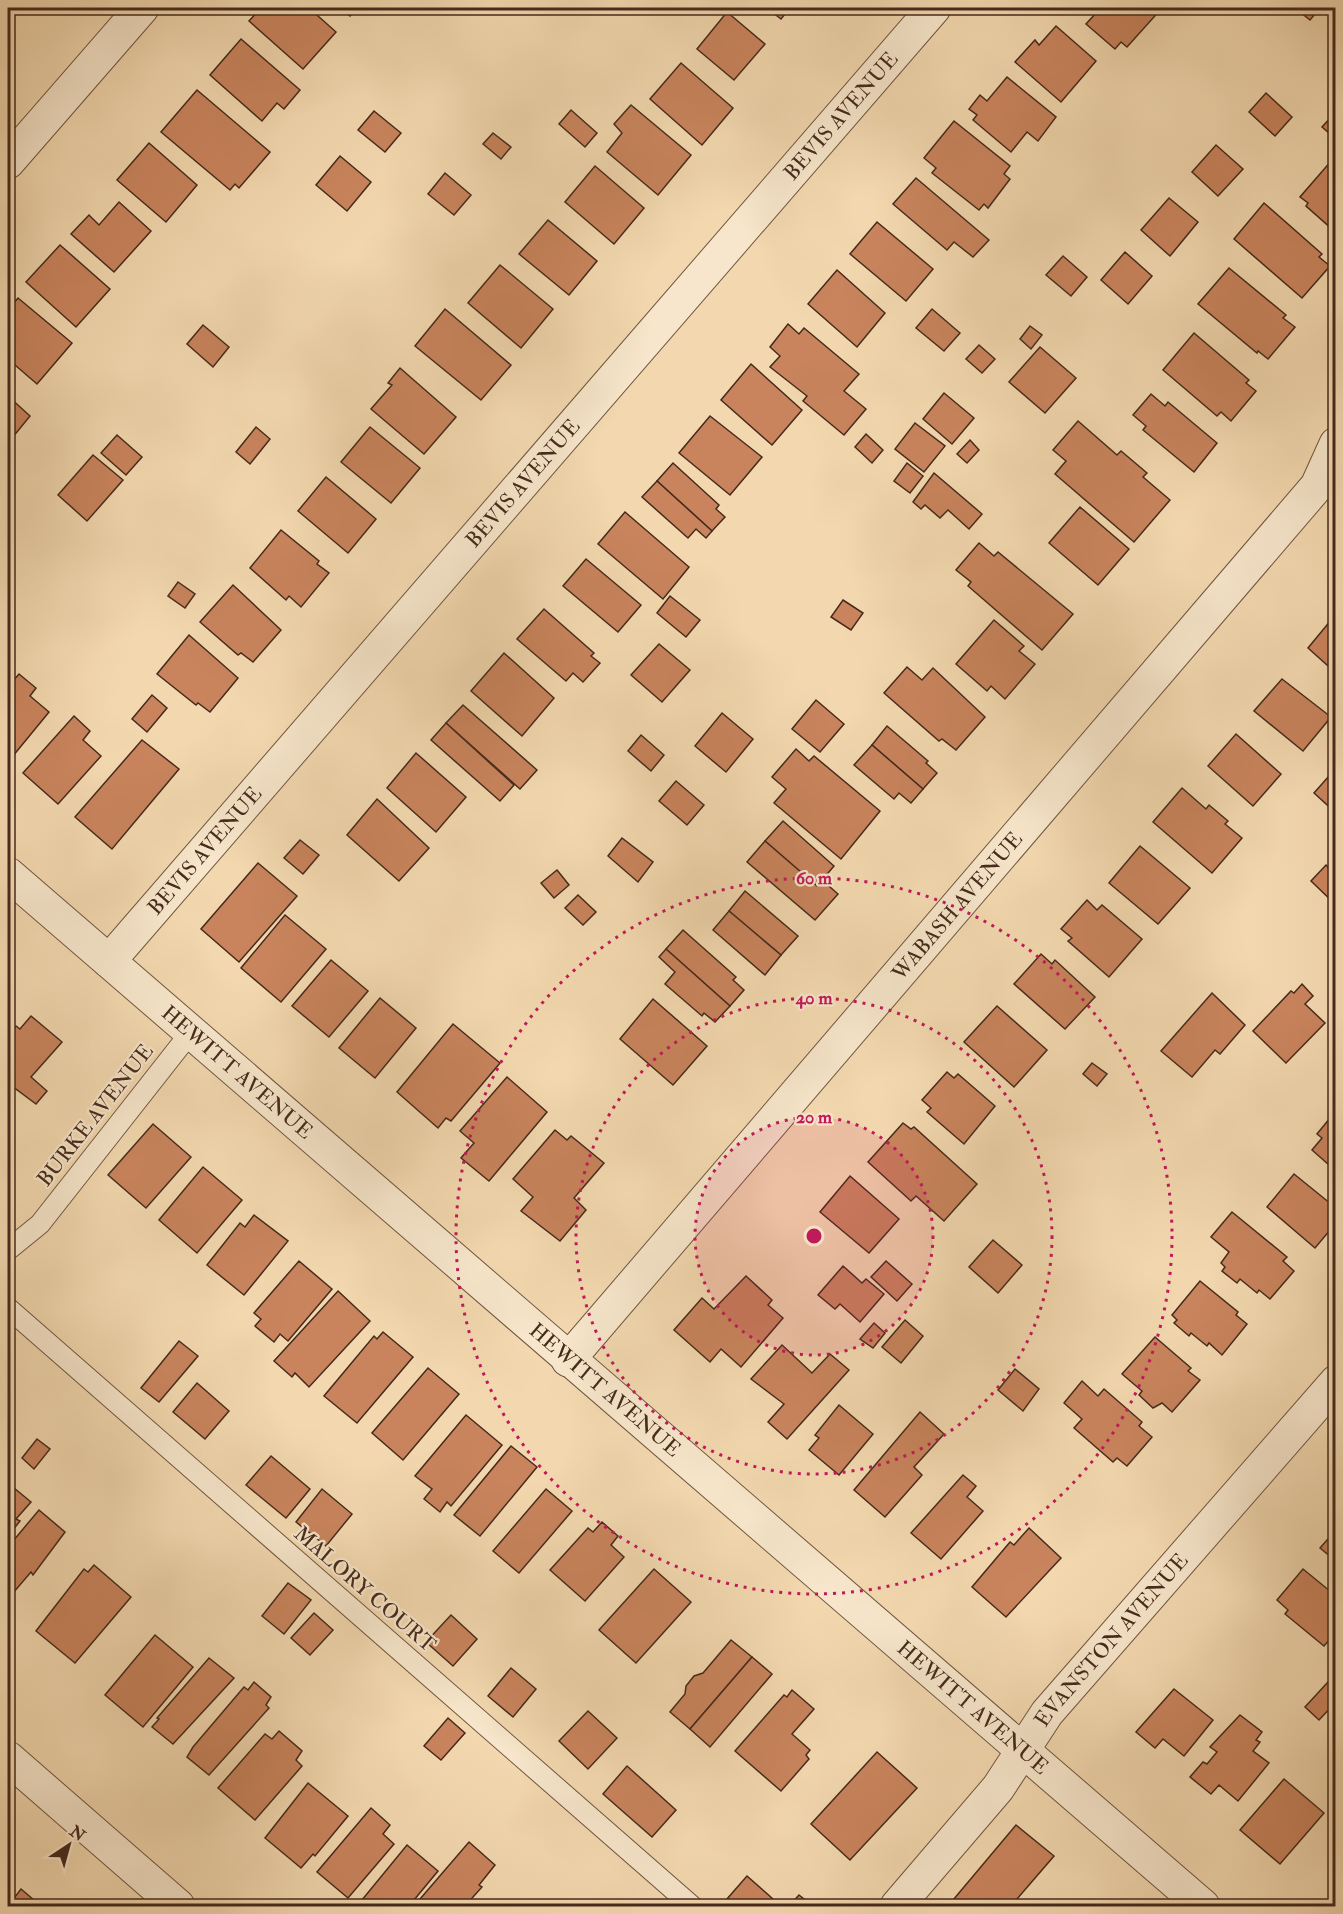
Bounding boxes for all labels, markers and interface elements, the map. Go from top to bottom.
street label: BEVIS AVENUE [778,46,904,186]
street label: BEVIS AVENUE [460,414,586,553]
street label: BEVIS AVENUE [142,781,268,921]
street label: WABASH AVENUE [886,826,1029,987]
text: 60 m [796,867,833,890]
text: 40 m [795,987,833,1010]
street label: HEWITT AVENUE [156,1000,318,1145]
street label: BURKE AVENUE [31,1038,160,1192]
text: 20 m [796,1106,833,1129]
centre of rings [804,1226,824,1246]
street label: HEWITT AVENUE [523,1317,686,1463]
street label: MALORY COURT [288,1520,441,1659]
street label: EVANSTON AVENUE [1029,1548,1194,1732]
street label: HEWITT AVENUE [891,1635,1054,1781]
north arrow [39,1815,99,1875]
text: N [65,1821,89,1846]

